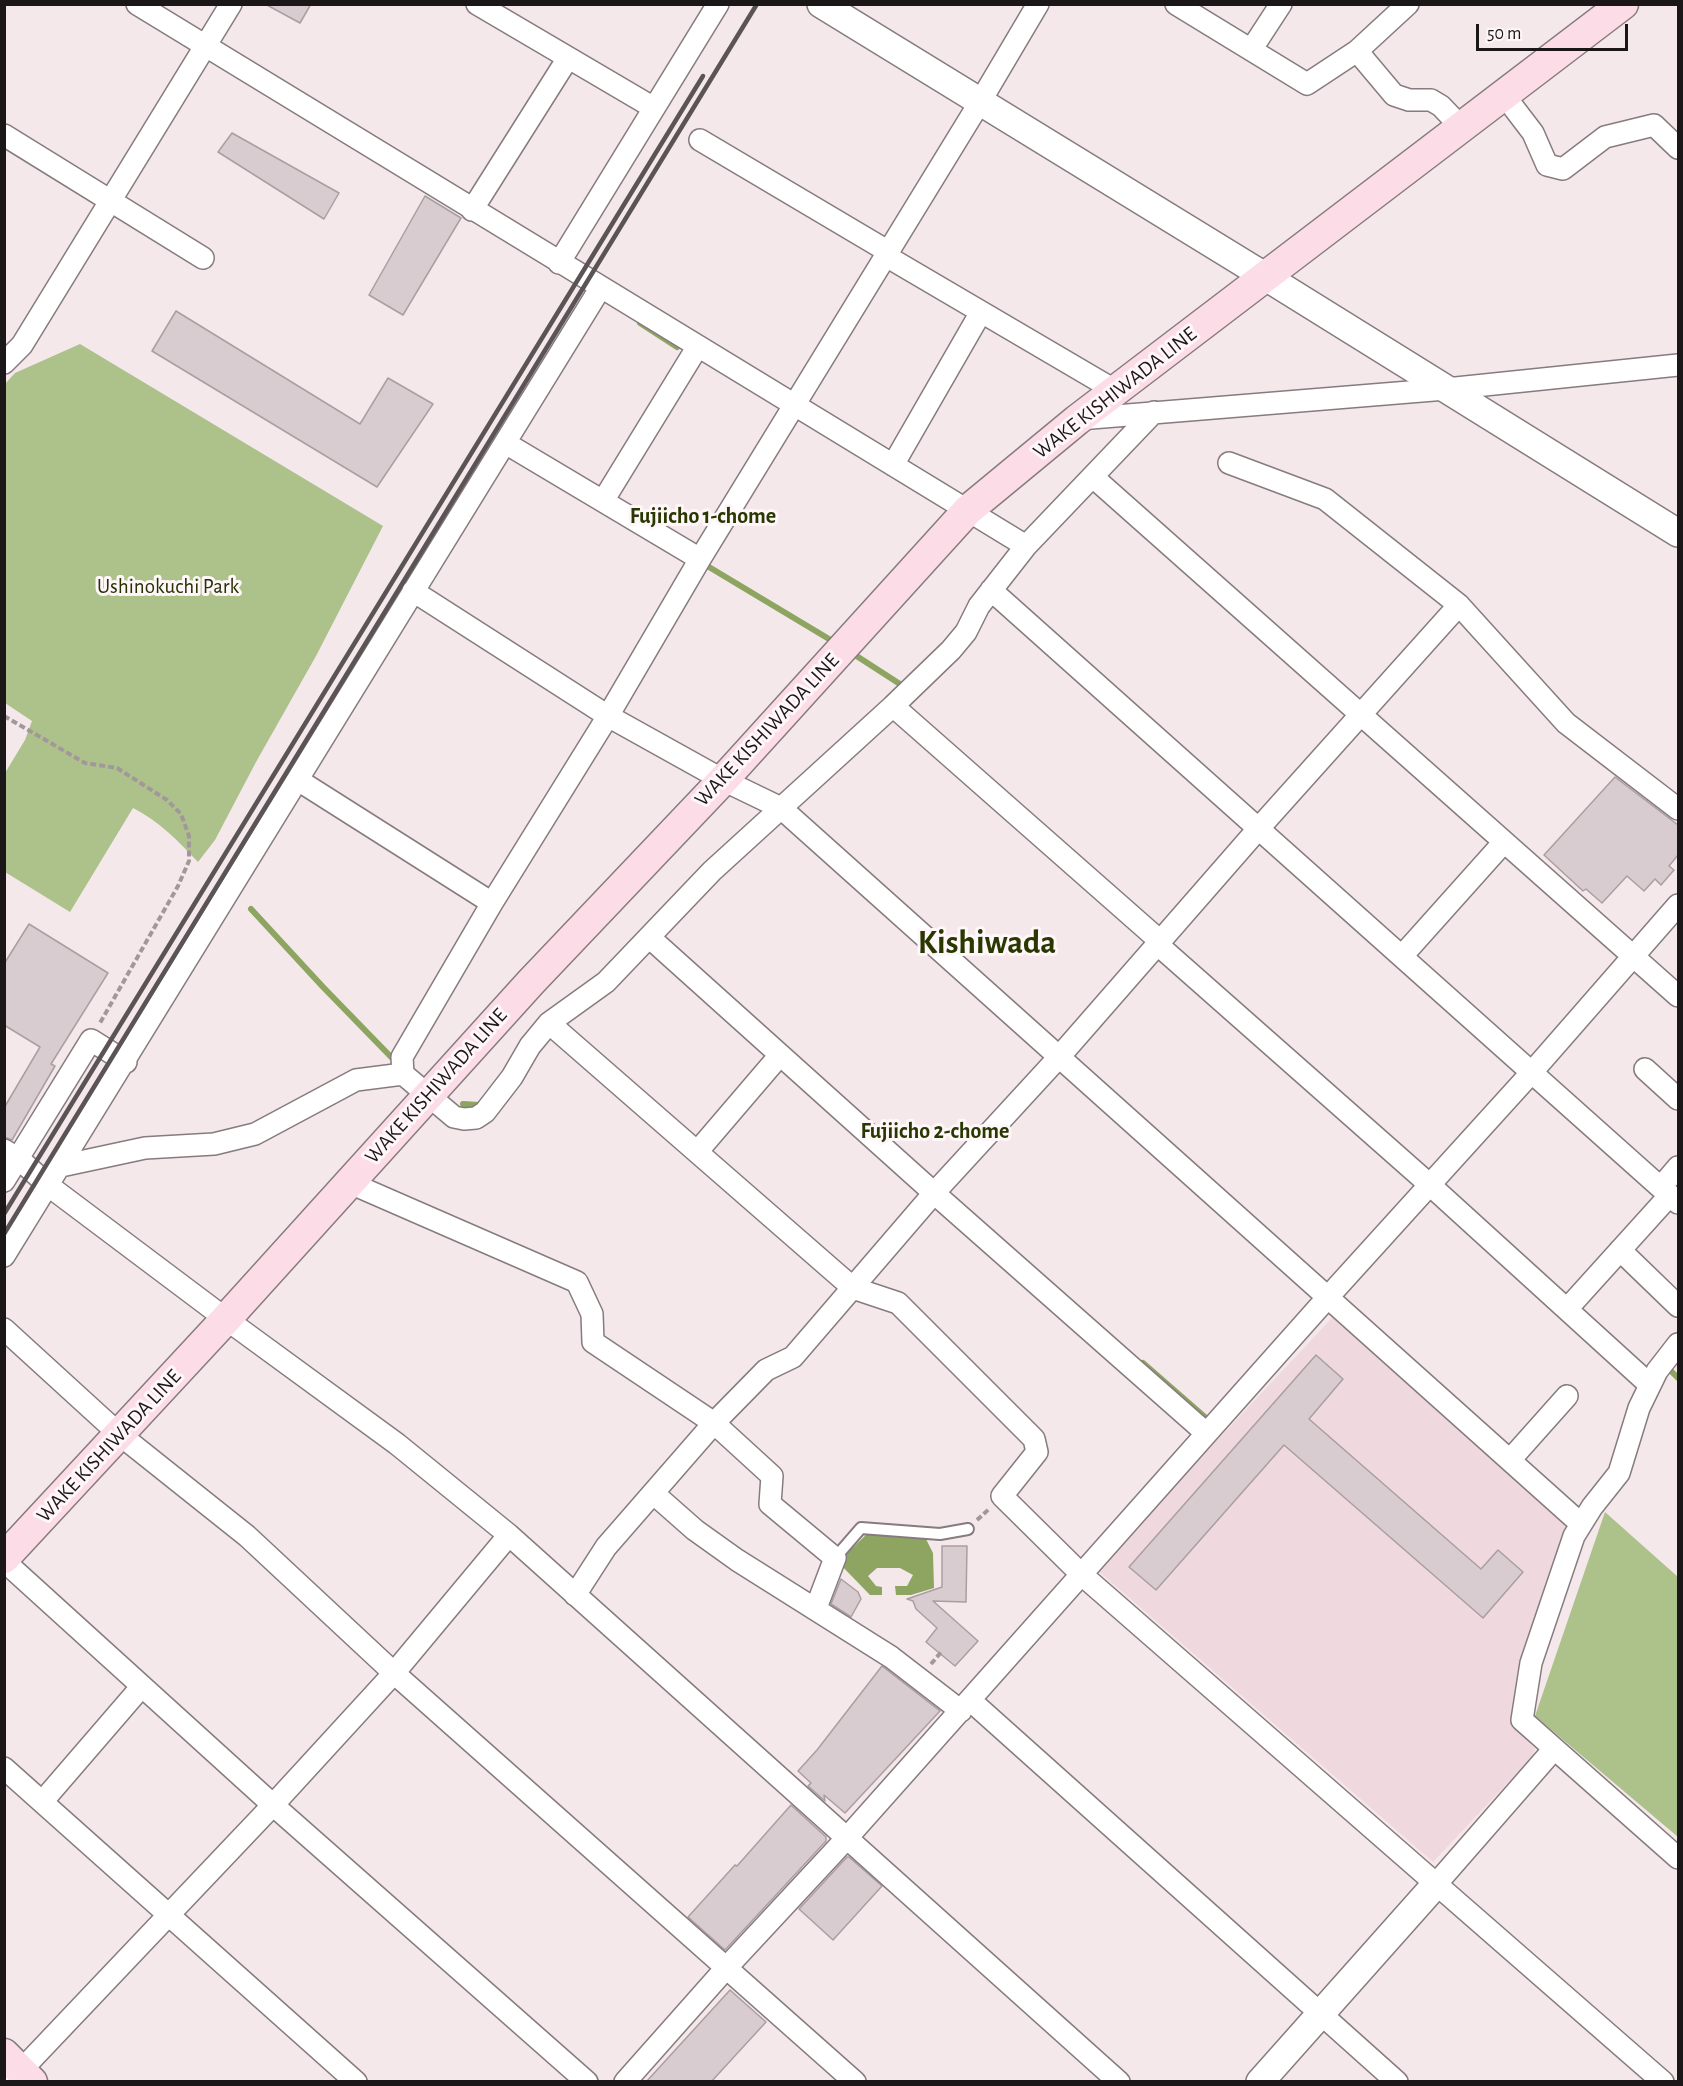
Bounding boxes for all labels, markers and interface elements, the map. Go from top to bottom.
scale bar [1479,12,1630,50]
text: 50 m [1487,25,1521,43]
street label: WAKE KISHIWADA LINE [1028,321,1202,465]
district label: Fujiicho 1-chome [630,503,776,529]
park label: Ushinokuchi Park [97,574,239,600]
street label: WAKE KISHIWADA LINE [689,648,845,812]
district label: Kishiwada [918,923,1056,963]
street label: WAKE KISHIWADA LINE [360,1003,512,1169]
district label: Fujiicho 2-chome [861,1118,1009,1144]
street label: WAKE KISHIWADA LINE [31,1364,187,1528]

